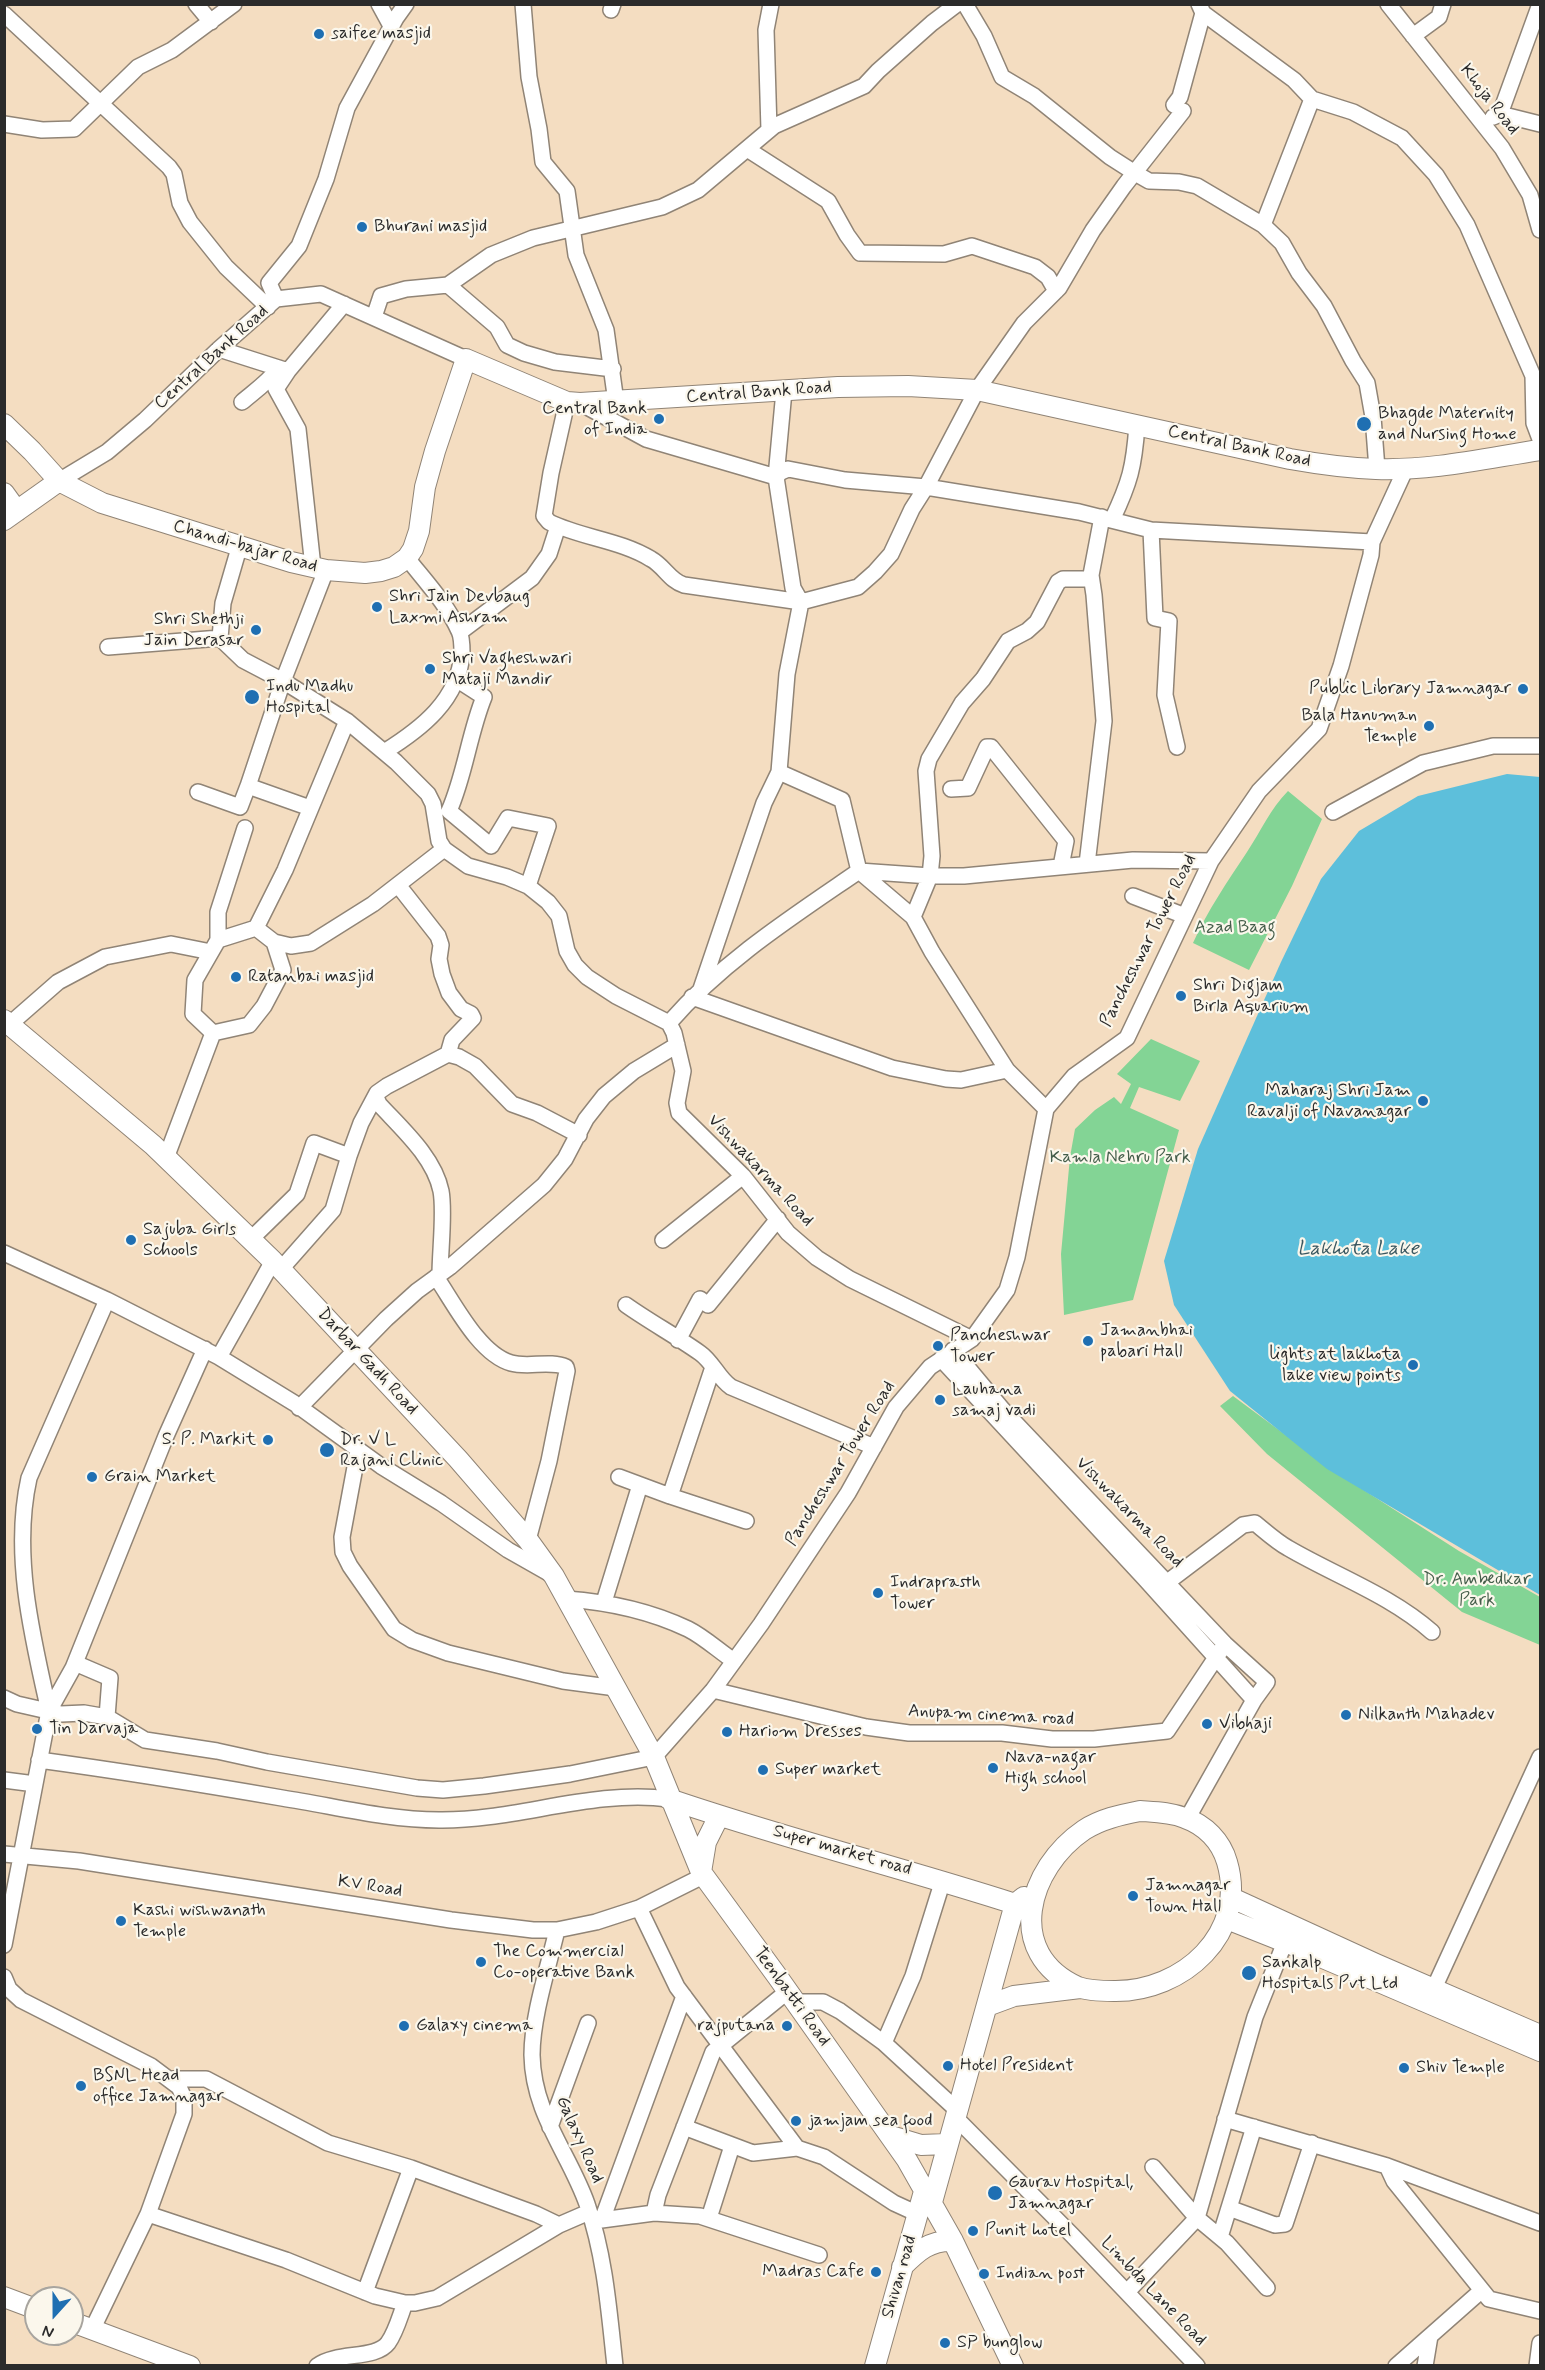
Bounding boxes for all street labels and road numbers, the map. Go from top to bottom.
street label: Khoja Road [1455,60,1523,140]
street label: Central Bank Road [151,301,273,415]
street label: Central Bank Road [686,377,832,409]
street label: Central Bank Road [1165,421,1313,473]
street label: Chandi-bajar Road [170,516,320,578]
street label: Pancheshwar Tower Road [1096,851,1202,1031]
street label: Vishwakarma Road [702,1110,818,1232]
street label: Darbar Gadh Road [312,1304,422,1420]
street label: Pancheshwar Tower Road [781,1377,901,1551]
street label: Vishwakarma Road [1071,1453,1187,1573]
street label: Anupam cinema road [907,1701,1075,1731]
street label: Super market road [770,1821,914,1881]
street label: KV Road [336,1871,404,1903]
street label: Teenbatti Road [748,1943,834,2051]
street label: Galaxy Road [550,2093,608,2187]
street label: Shivan road [878,2233,922,2321]
street label: Limbda Lane Road [1095,2233,1211,2351]

